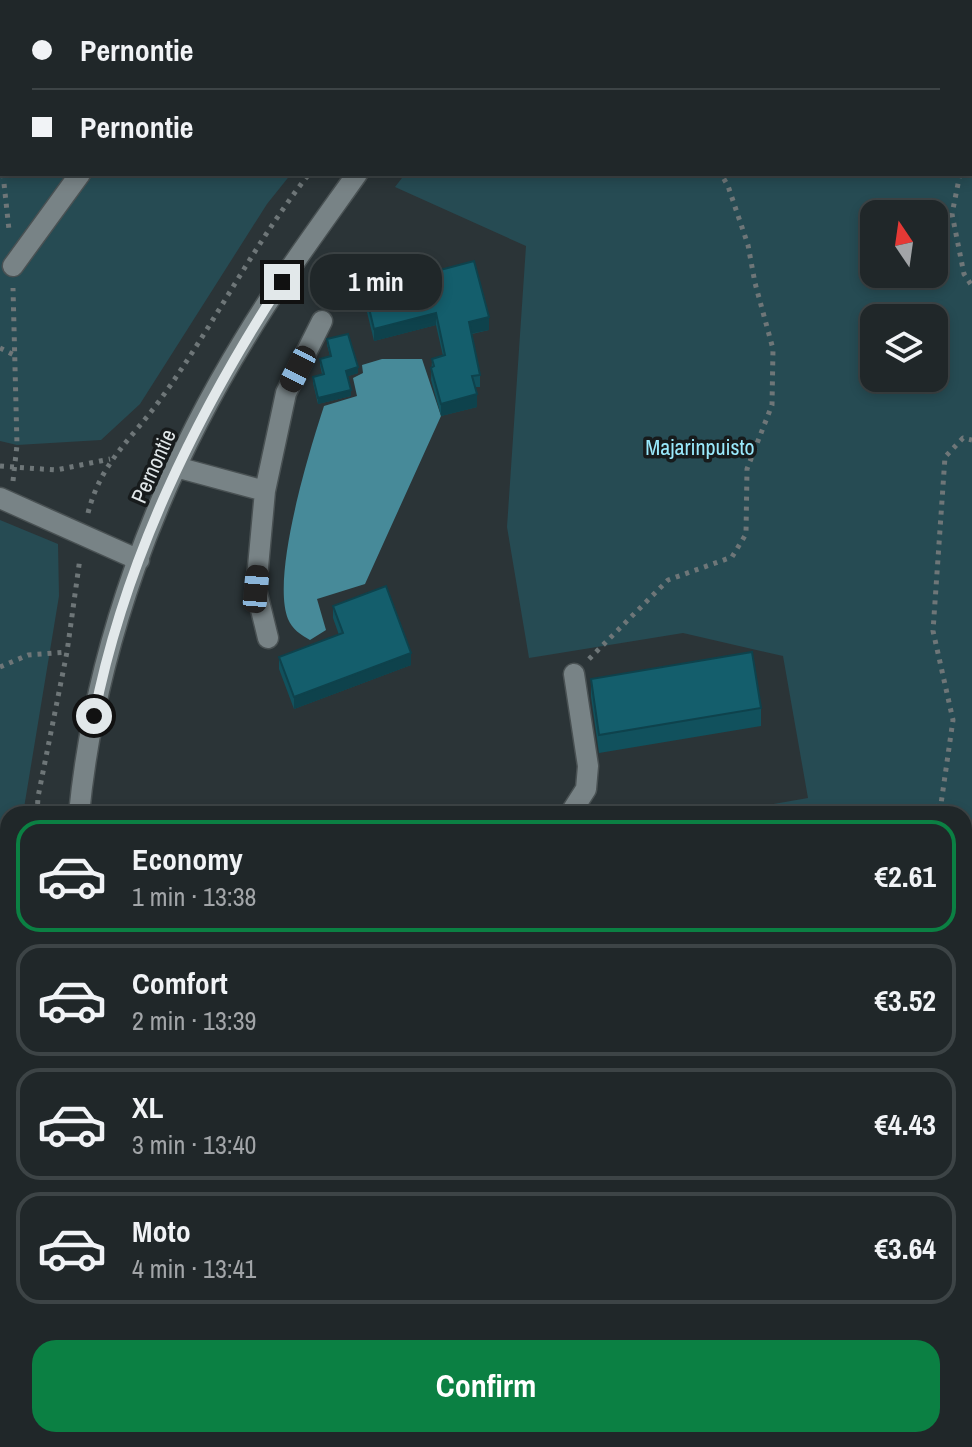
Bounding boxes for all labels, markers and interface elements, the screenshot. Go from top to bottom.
text: Pernontie [80,30,193,70]
text: Pernontie [80,107,193,147]
north arrow [860,200,948,288]
map controls [860,200,948,392]
callout: 1 min [310,254,442,310]
route end [264,264,300,300]
text: 1 min [348,264,404,299]
button: layers [860,304,948,392]
car [276,342,320,396]
street label: Pernontie [123,424,183,508]
park label: Majarinpuisto [645,432,755,462]
car [242,564,270,614]
route start [76,698,112,734]
text: Economy [132,839,243,879]
icon: car [36,840,108,912]
text: €2.61 [874,856,936,896]
text: 1 min · 13:38 [132,879,256,914]
text: Comfort [132,963,228,1003]
icon: car [36,964,108,1036]
text: €3.52 [874,980,936,1020]
text: 2 min · 13:39 [132,1003,256,1038]
text: XL [132,1087,163,1127]
icon: car [36,1088,108,1160]
text: €4.43 [874,1104,936,1144]
text: 3 min · 13:40 [132,1127,256,1162]
text: Moto [132,1211,191,1251]
icon: car [36,1212,108,1284]
text: €3.64 [874,1228,936,1268]
text: 4 min · 13:41 [132,1251,256,1286]
button: Confirm [32,1340,940,1432]

